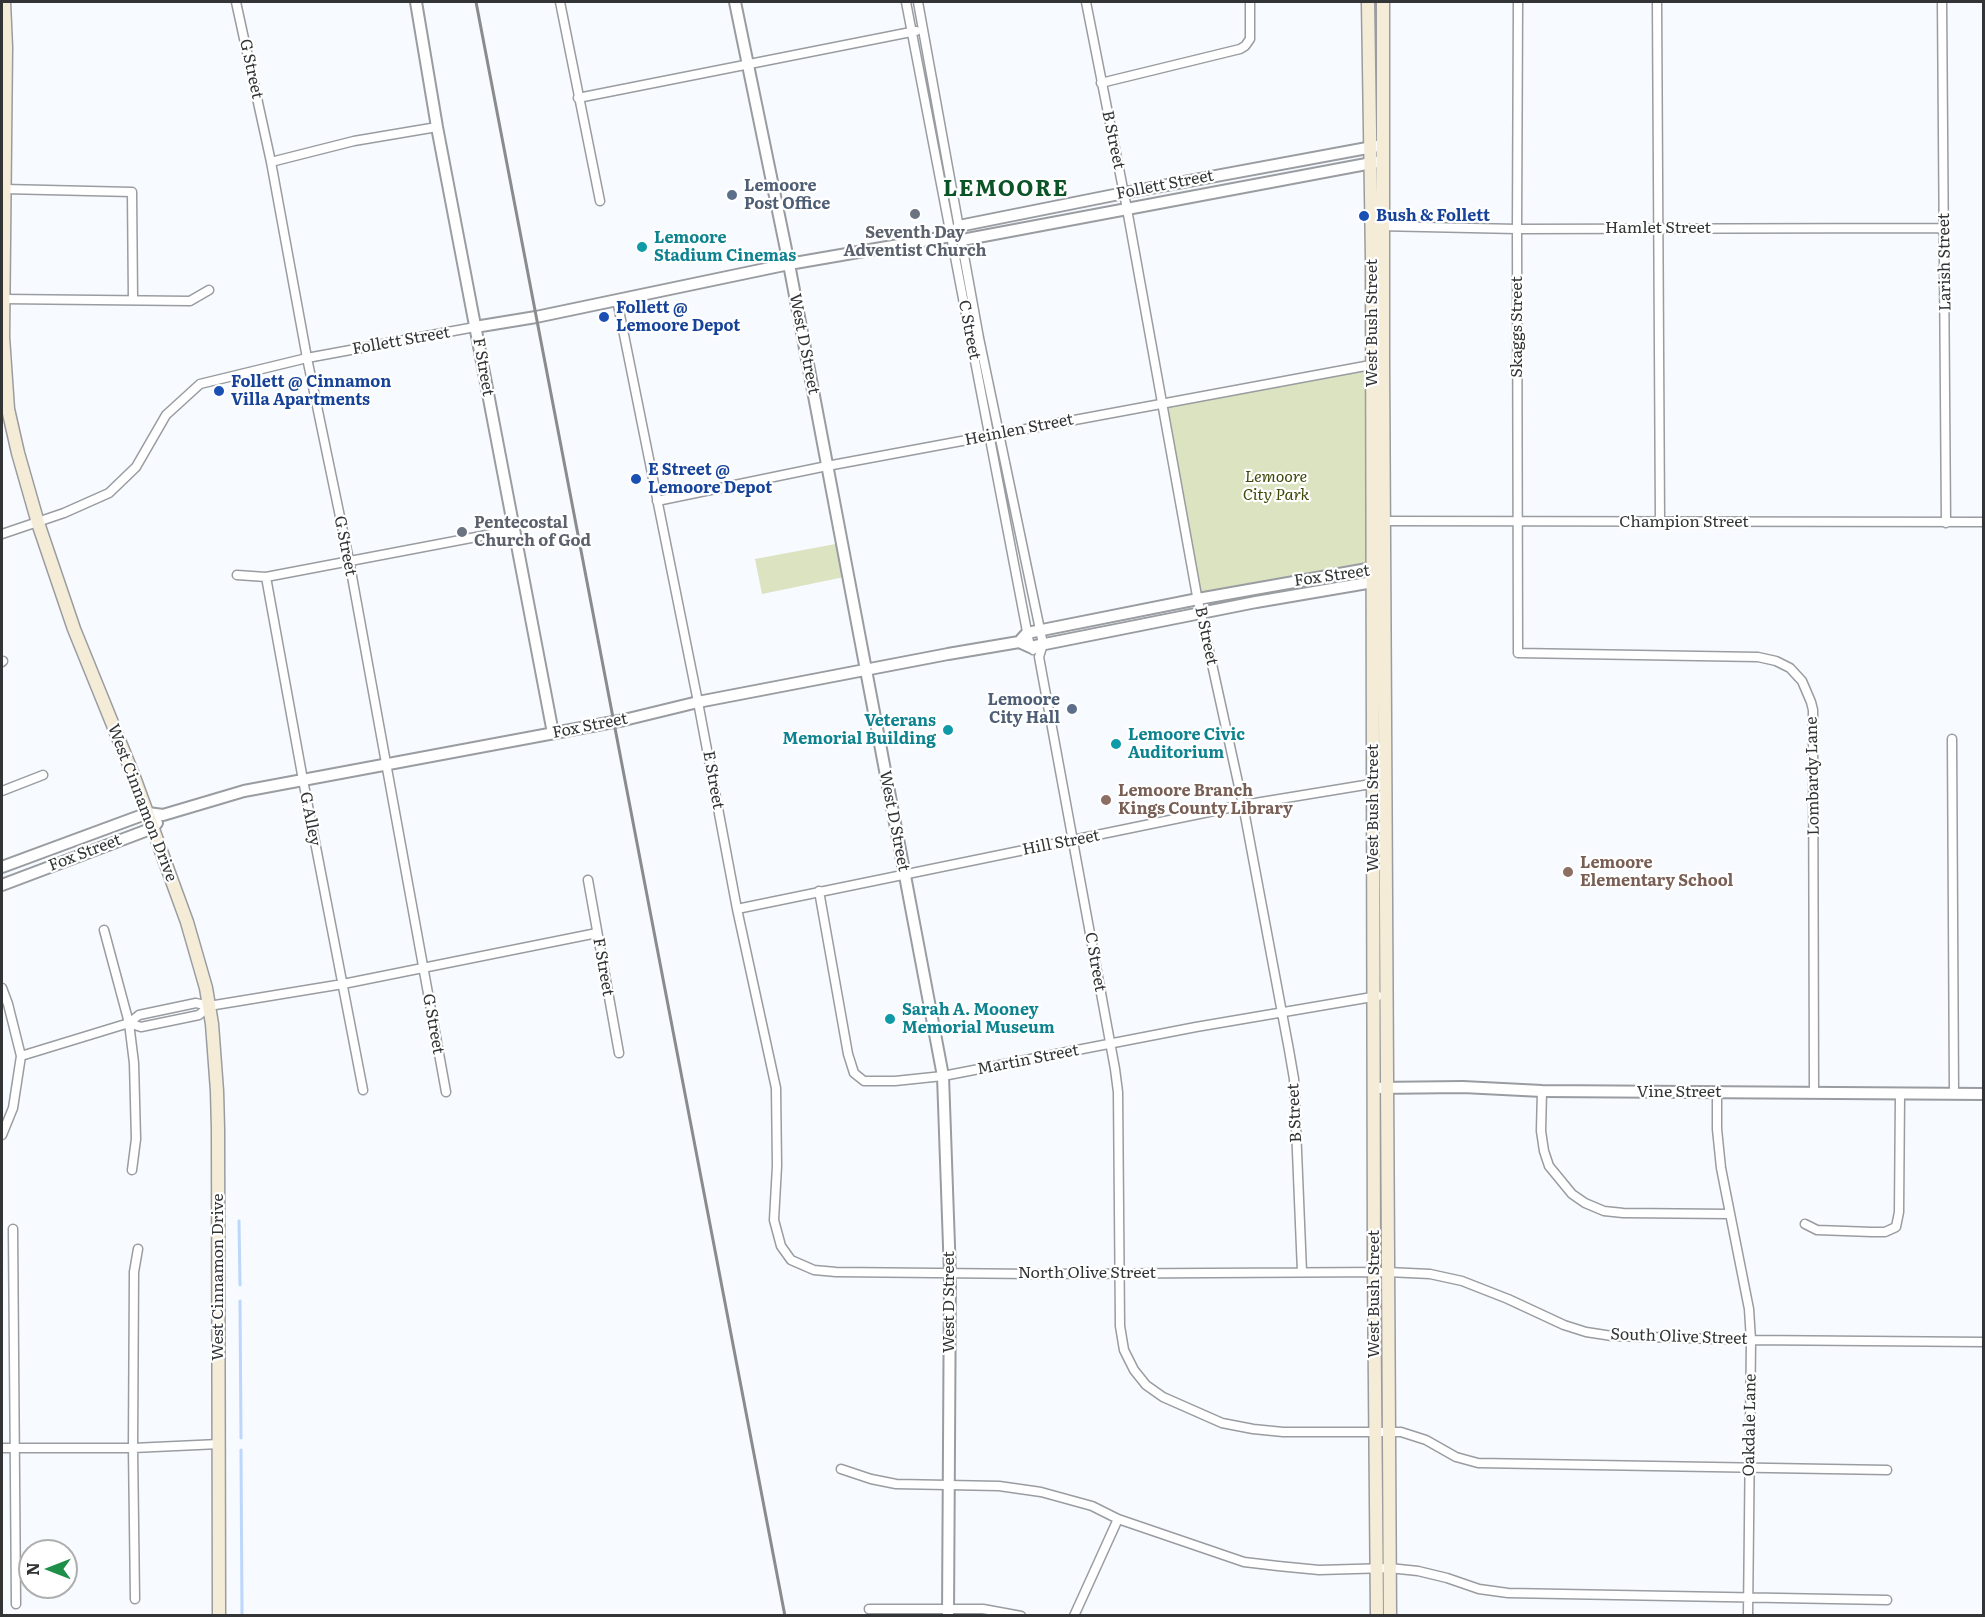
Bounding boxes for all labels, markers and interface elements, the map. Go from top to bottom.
street label: G Street [235,37,267,101]
street label: B Street [1097,109,1129,171]
street label: Follett Street [1115,166,1215,204]
place label: Lemoore Post Office [744,176,830,214]
district label: LEMOORE [943,177,1069,203]
marker: Lemoore Post Office [725,188,739,202]
place label: Bush & Follett [1376,206,1490,226]
marker: Seventh Day Adventist Church [908,207,922,221]
marker: Bush & Follett [1357,209,1371,223]
street label: Larish Street [1935,213,1955,311]
street label: Hamlet Street [1605,218,1711,238]
place label: Seventh Day Adventist Church [843,223,987,261]
place label: Lemoore Stadium Cinemas [654,228,796,266]
marker: Lemoore Stadium Cinemas [635,240,649,254]
street label: West Bush Street [1362,259,1382,387]
street label: Skaggs Street [1507,276,1527,378]
street label: West D Street [785,292,823,396]
place label: Follett @ Lemoore Depot [616,298,740,336]
street label: C Street [954,299,984,361]
marker: Follett @ Lemoore Depot [597,310,611,324]
street label: Follett Street [351,323,451,359]
street label: F Street [468,336,498,398]
place label: Follett @ Cinnamon Villa Apartments [231,372,391,410]
marker: Follett @ Cinnamon Villa Apartments [212,384,226,398]
street label: Heinlen Street [963,410,1075,450]
place label: E Street @ Lemoore Depot [648,460,772,498]
park label: Lemoore City Park [1243,467,1309,505]
marker: E Street @ Lemoore Depot [629,472,643,486]
street label: Champion Street [1619,512,1749,532]
place label: Pentecostal Church of God [474,513,591,551]
street label: G Street [330,514,360,578]
marker: Pentecostal Church of God [455,525,469,539]
street label: Fox Street [1293,561,1371,591]
street label: B Street [1190,605,1222,667]
place label: Lemoore City Hall [988,690,1060,728]
marker: Lemoore City Hall [1065,702,1079,716]
street label: Fox Street [551,709,629,743]
place label: Veterans Memorial Building [783,711,936,749]
street label: Lombardy Lane [1802,716,1824,836]
street label: West Cinnamon Drive [103,721,181,885]
marker: Veterans Memorial Building [941,723,955,737]
place label: Lemoore Civic Auditorium [1128,725,1245,763]
marker: Lemoore Civic Auditorium [1109,737,1123,751]
street label: West Bush Street [1363,744,1383,872]
street label: E Street [698,749,728,811]
street label: West D Street [875,769,913,873]
place label: Lemoore Branch Kings County Library [1118,781,1293,819]
street label: G Alley [295,790,325,848]
marker: Lemoore Branch Kings County Library [1099,793,1113,807]
street label: Hill Street [1021,826,1101,860]
street label: Fox Street [46,830,124,876]
place label: Lemoore Elementary School [1580,853,1733,891]
marker: Lemoore Elementary School [1561,865,1575,879]
street label: C Street [1080,931,1110,993]
street label: F Street [588,936,618,998]
street label: G Street [418,992,448,1056]
place label: Sarah A. Mooney Memorial Museum [902,1000,1055,1038]
marker: Sarah A. Mooney Memorial Museum [883,1012,897,1026]
street label: Martin Street [976,1041,1080,1079]
street label: Vine Street [1637,1082,1721,1102]
street label: B Street [1284,1083,1306,1143]
street label: West Cinnamon Drive [208,1193,228,1361]
street label: West Bush Street [1364,1230,1384,1358]
street label: West D Street [939,1251,959,1353]
street label: North Olive Street [1018,1263,1156,1283]
street label: South Olive Street [1610,1325,1748,1349]
street label: Oakdale Lane [1740,1373,1760,1477]
north arrow [18,1539,78,1599]
text: N [20,1562,44,1576]

